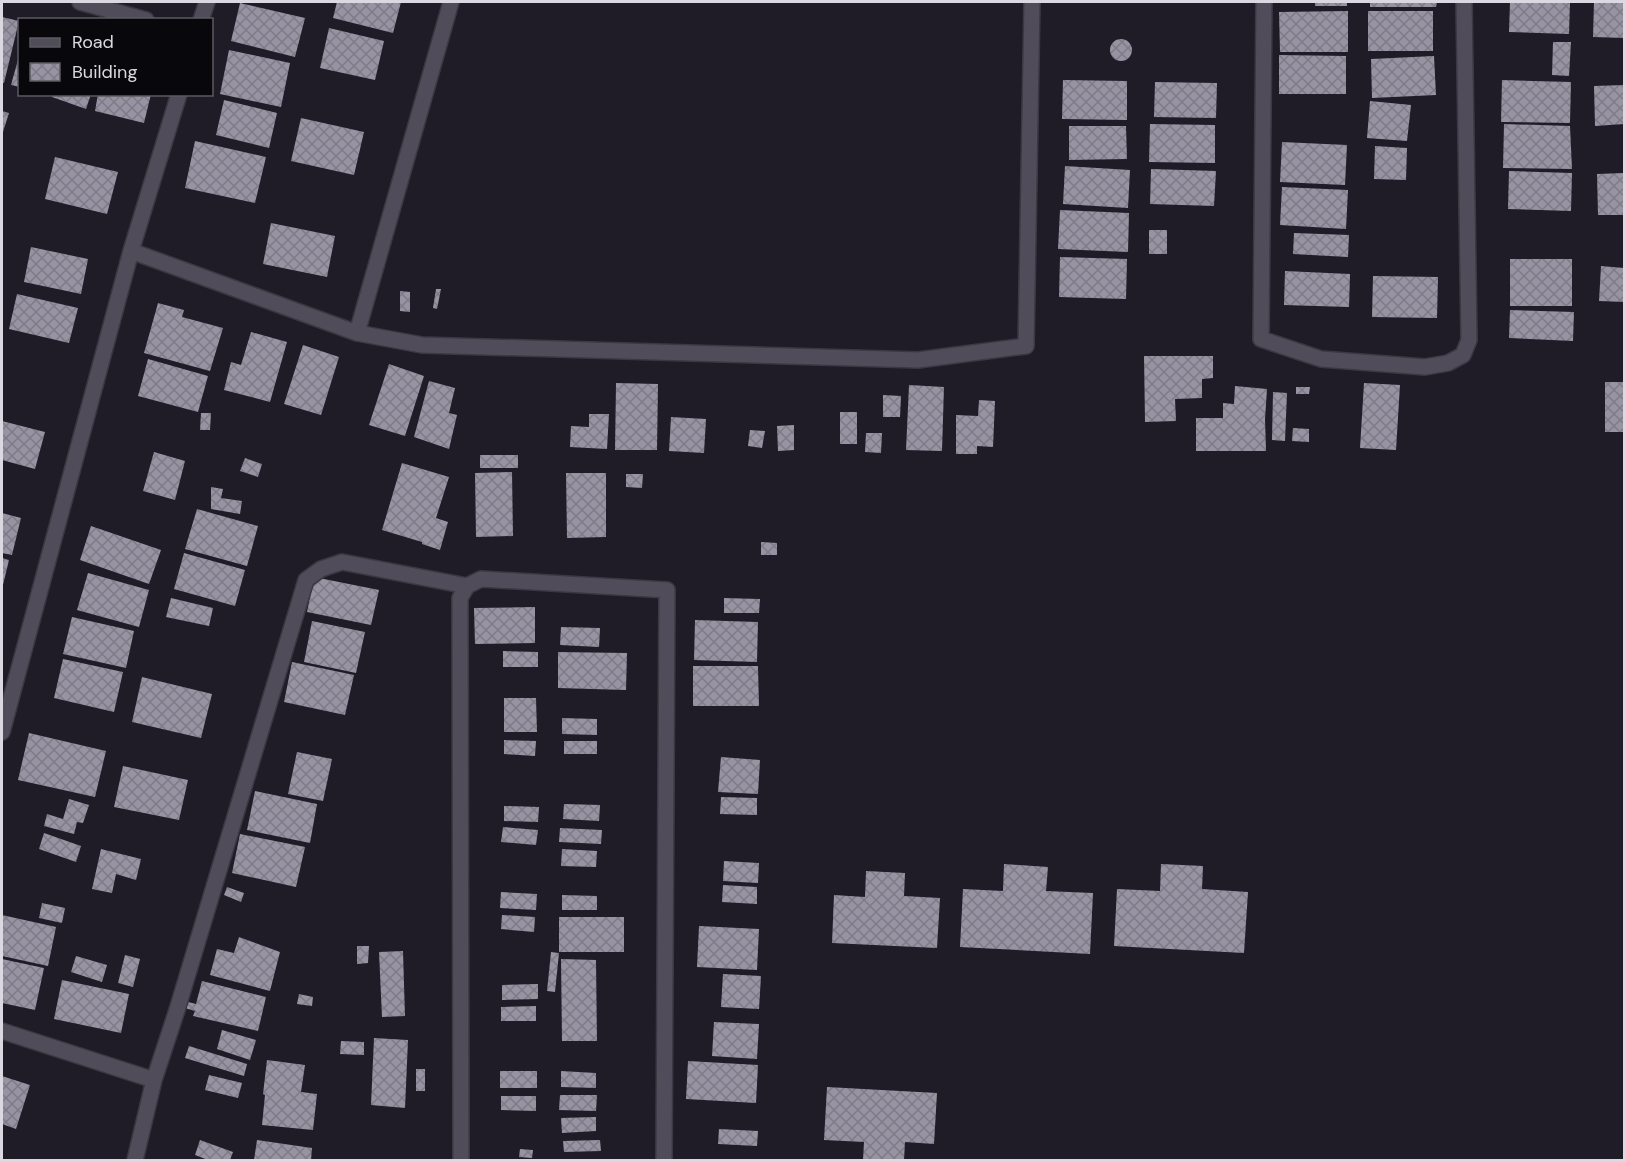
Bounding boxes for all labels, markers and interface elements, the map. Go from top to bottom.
legend [18,18,213,96]
text: Road [72,30,114,54]
text: Building [72,60,137,84]

